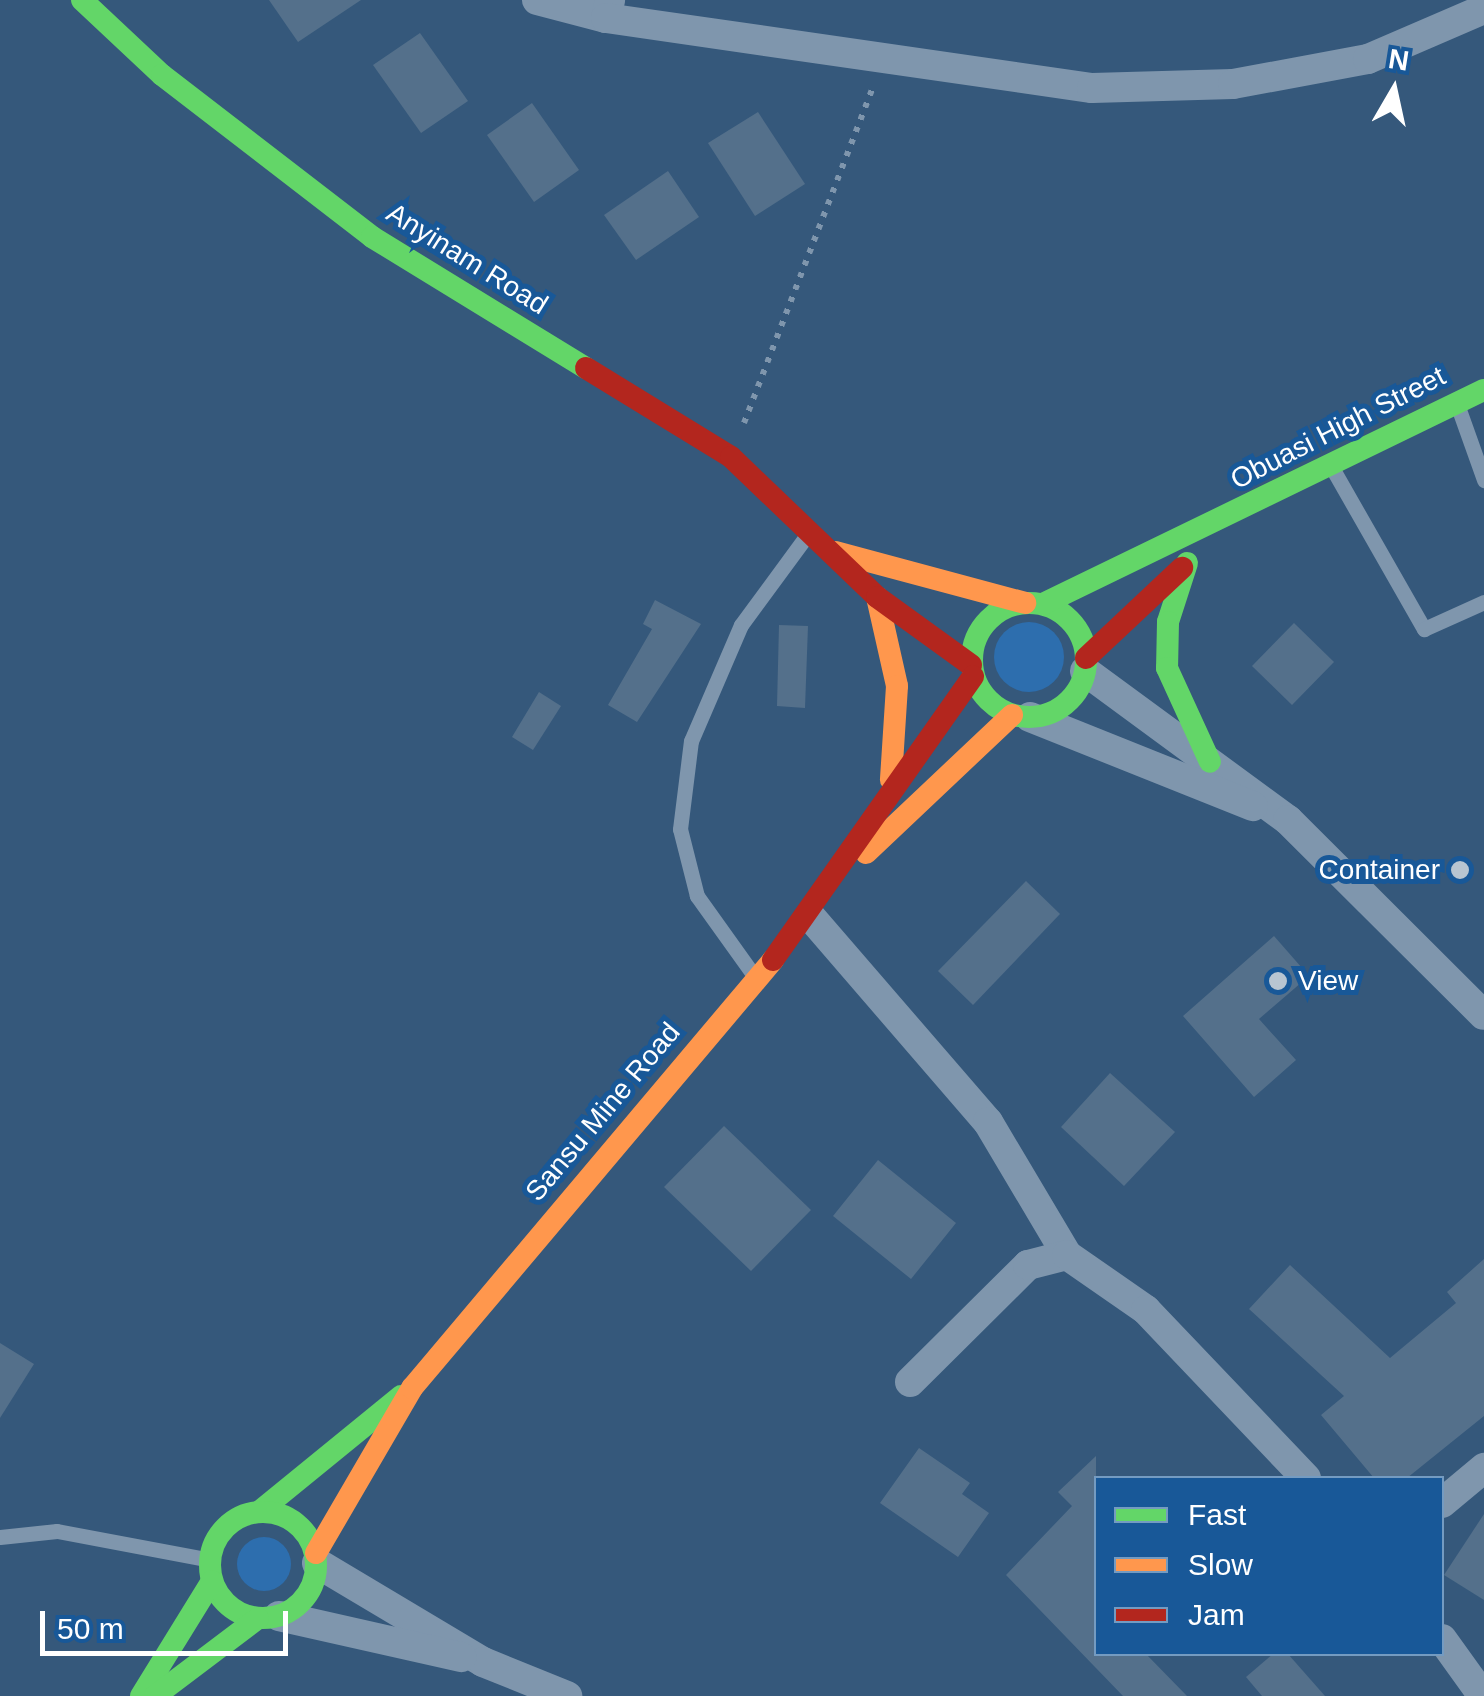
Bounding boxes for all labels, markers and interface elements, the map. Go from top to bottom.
north arrow [1344,40,1444,140]
text: N [1386,43,1411,77]
street label: Anyinam Road [380,196,554,322]
street label: Obuasi High Street [1225,359,1451,497]
place label: Container [1319,853,1440,887]
marker: Container [1449,859,1471,881]
place label: View [1298,964,1358,998]
marker: View [1267,970,1289,992]
street label: Sansu Mine Road [519,1016,687,1208]
legend [1094,1476,1444,1656]
text: Fast [1188,1498,1246,1531]
text: Slow [1188,1548,1253,1581]
scale bar [45,1591,292,1653]
text: Jam [1188,1598,1245,1631]
text: 50 m [57,1612,124,1645]

